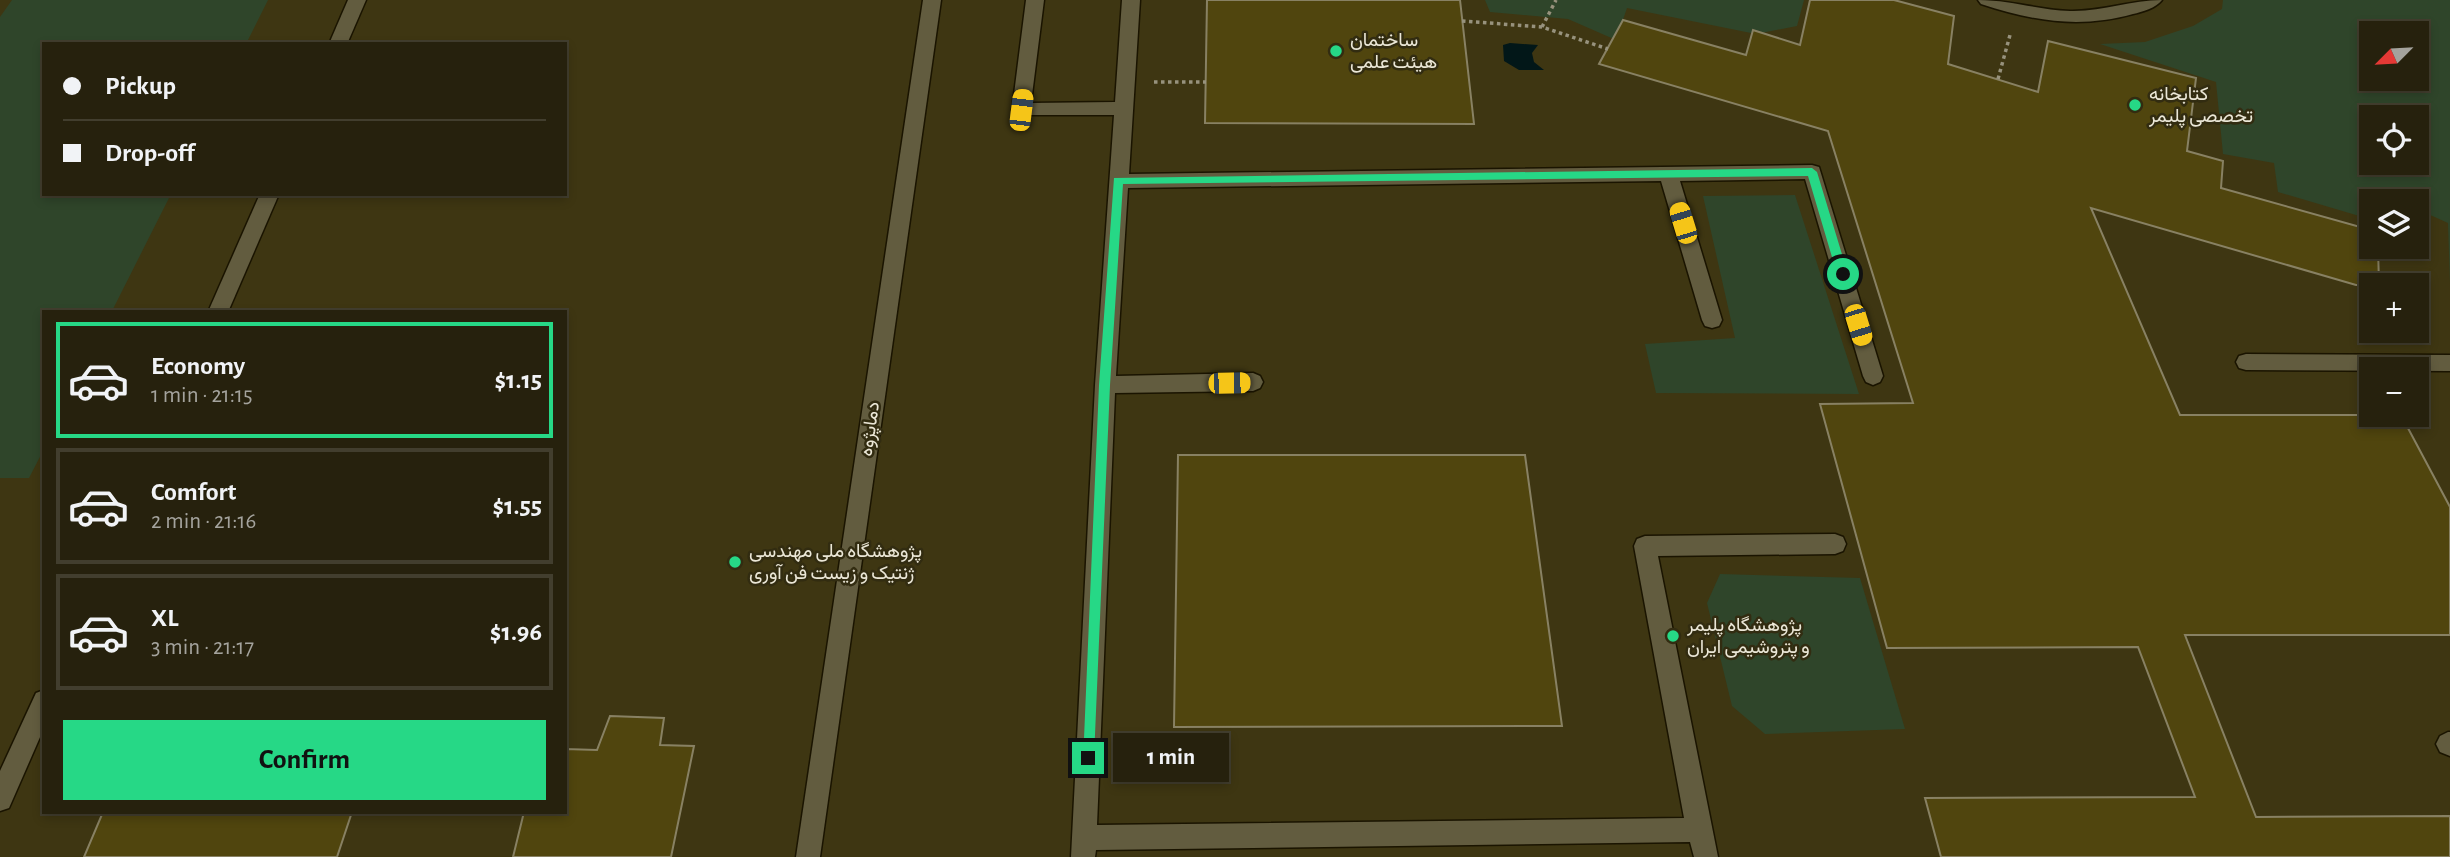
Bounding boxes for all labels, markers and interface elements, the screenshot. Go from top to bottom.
north arrow [2359,21,2429,91]
map controls [2359,21,2429,427]
place label: ساختمان هیئت علمی [1350,31,1437,73]
marker: ساختمان هیئت علمی [1328,43,1344,59]
text: Pickup [105,73,176,99]
place label: کتابخانه تخصصی پلیمر [2148,85,2253,129]
car [1009,88,1034,132]
marker: کتابخانه تخصصی پلیمر [2127,97,2143,113]
button: locate [2359,105,2429,175]
text: Drop-off [105,140,194,166]
button: layers [2359,189,2429,259]
car [1667,200,1700,246]
route start [1827,258,1859,290]
button: + [2359,273,2429,343]
car [1842,302,1875,348]
icon: car [67,349,130,412]
text: Economy [151,353,245,379]
button: − [2359,357,2429,427]
text: $1.15 [494,367,542,393]
car [1208,372,1251,394]
text: 1 min · 21:15 [151,384,253,407]
street label: دماپژوه [857,400,886,458]
icon: car [67,475,130,538]
text: Comfort [151,479,236,505]
text: $1.55 [493,493,542,519]
text: 2 min · 21:16 [151,510,256,533]
place label: پژوهشگاه ملی مهندسی ژنتیک و زیست فن آوری [749,541,922,584]
marker: پژوهشگاه ملی مهندسی ژنتیک و زیست فن آوری [727,554,743,570]
icon: car [67,601,130,664]
text: XL [151,605,178,631]
place label: پژوهشگاه پلیمر و پتروشیمی ایران [1686,615,1810,660]
text: $1.96 [490,619,542,645]
marker: پژوهشگاه پلیمر و پتروشیمی ایران [1665,628,1681,644]
text: 3 min · 21:17 [151,636,254,659]
button: Confirm [63,720,546,800]
callout: 1 min [1112,734,1228,782]
route end [1072,742,1104,774]
text: 1 min [1147,746,1195,769]

